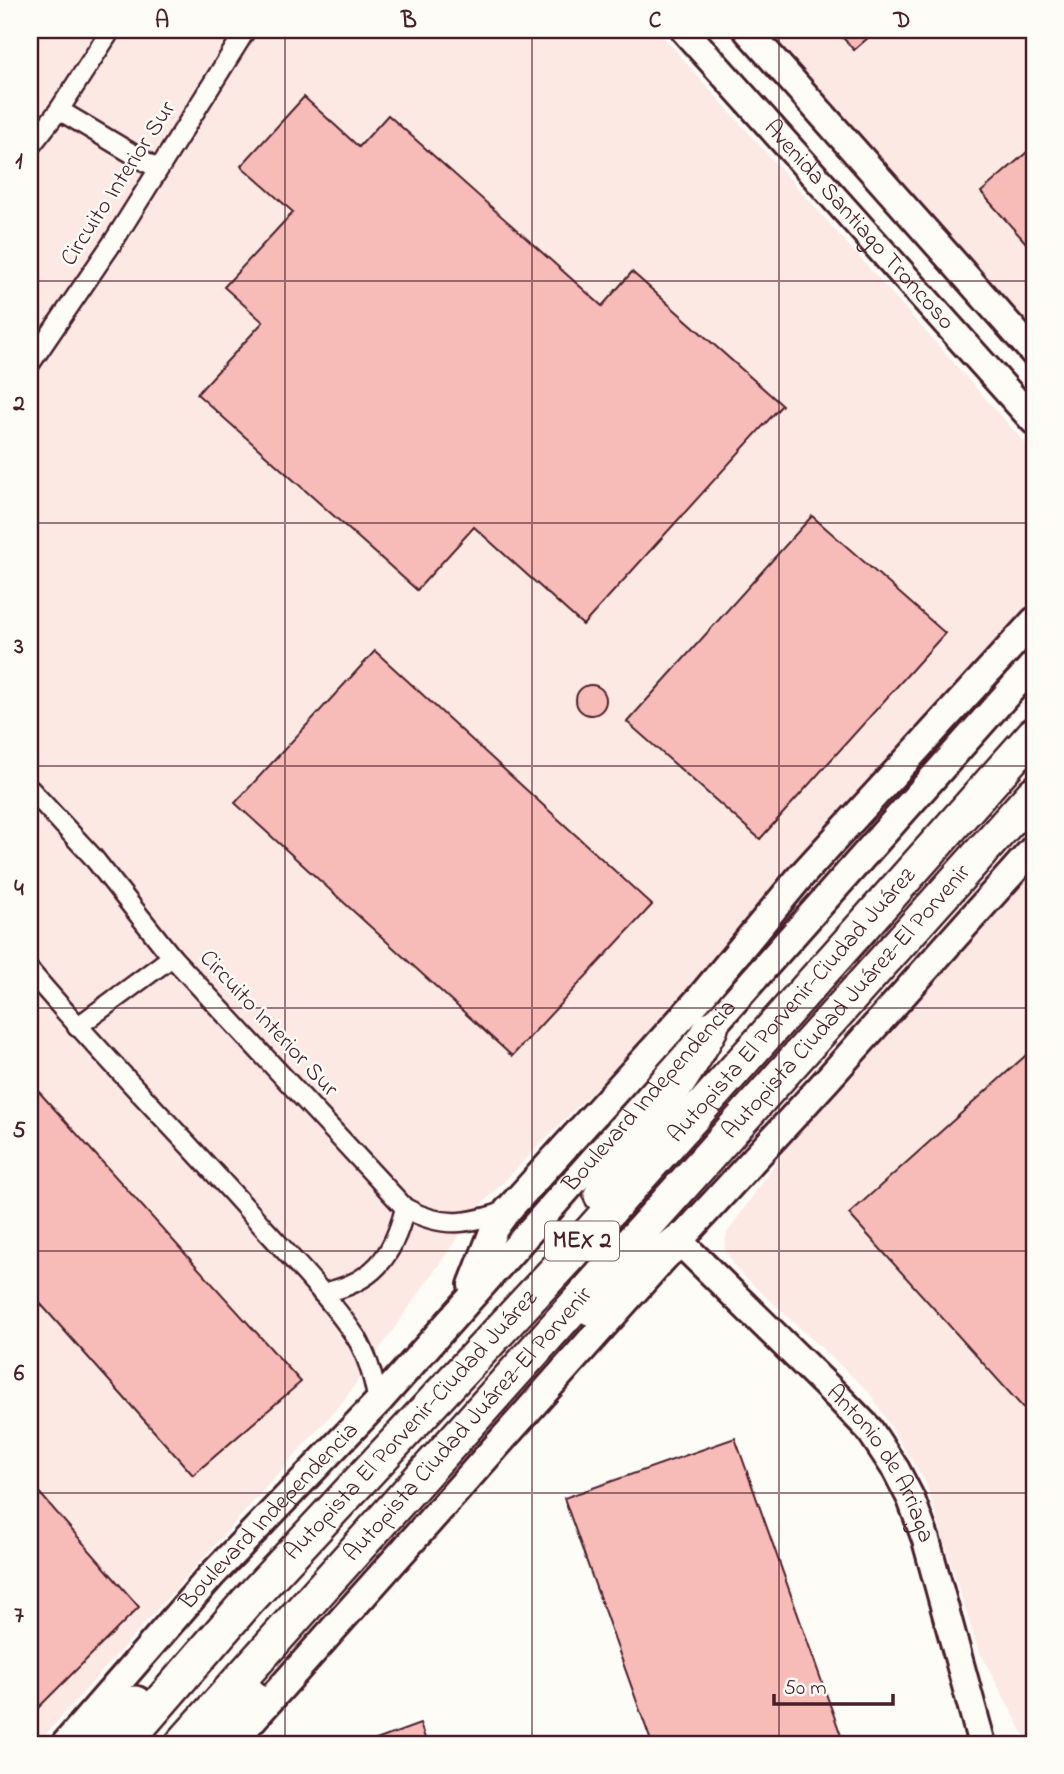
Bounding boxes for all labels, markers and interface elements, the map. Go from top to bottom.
text: A [155,5,169,38]
text: B [400,5,417,38]
text: C [649,5,662,38]
text: D [893,5,910,38]
street label: Circuito Interior Sur [52,94,186,273]
street label: Avenida Santiago Troncoso [755,112,963,338]
text: 1 [15,146,23,179]
text: 2 [12,388,25,421]
text: 3 [13,631,24,664]
street label: Autopista Ciudad Juárez-El Porvenir [714,856,980,1148]
street label: Autopista El Porvenir-Ciudad Juárez [660,859,925,1151]
text: 4 [14,873,24,906]
street label: Circuito Interior Sur [190,942,346,1106]
street label: Boulevard Independencia [554,992,745,1201]
text: 5 [12,1115,26,1148]
road number: MEX 2 [545,1222,619,1260]
street label: Autopista Ciudad Juárez-El Porvenir [335,1279,601,1570]
street label: Autopista El Porvenir-Ciudad Juárez [276,1281,547,1569]
text: 6 [14,1358,25,1391]
street label: Antonio de Arriaga [818,1377,943,1548]
street label: Boulevard Independencia [171,1414,367,1619]
text: 7 [14,1600,24,1633]
scale bar [774,1662,892,1706]
text: 50 m [784,1674,827,1704]

